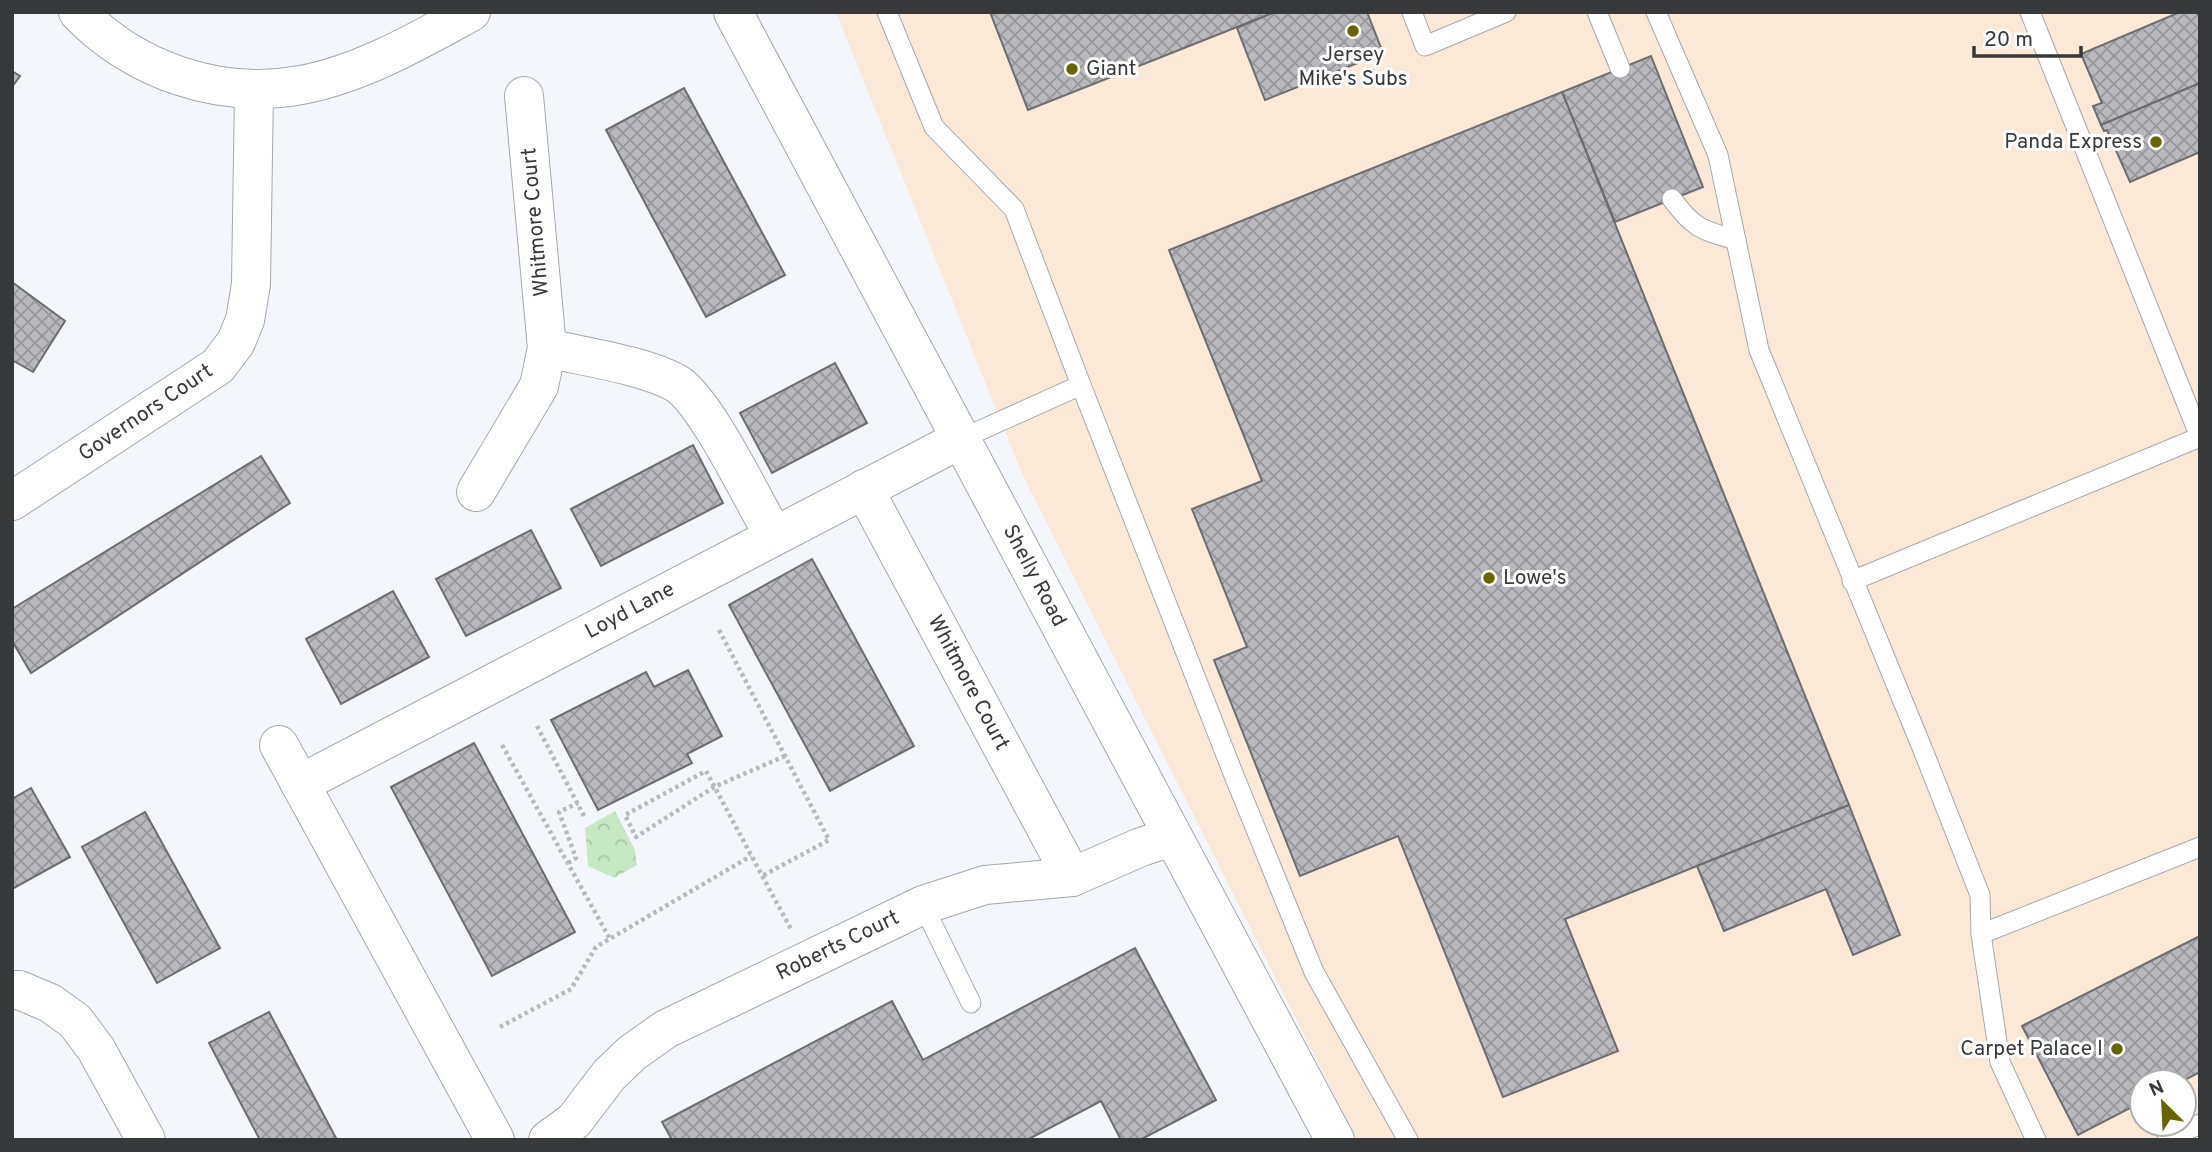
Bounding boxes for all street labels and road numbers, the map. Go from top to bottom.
street label: Whitmore Court [516,146,556,298]
street label: Governors Court [74,358,218,468]
street label: Shelly Road [996,520,1072,632]
street label: Loyd Lane [581,576,679,646]
street label: Whitmore Court [921,611,1015,755]
street label: Roberts Court [772,905,904,987]

